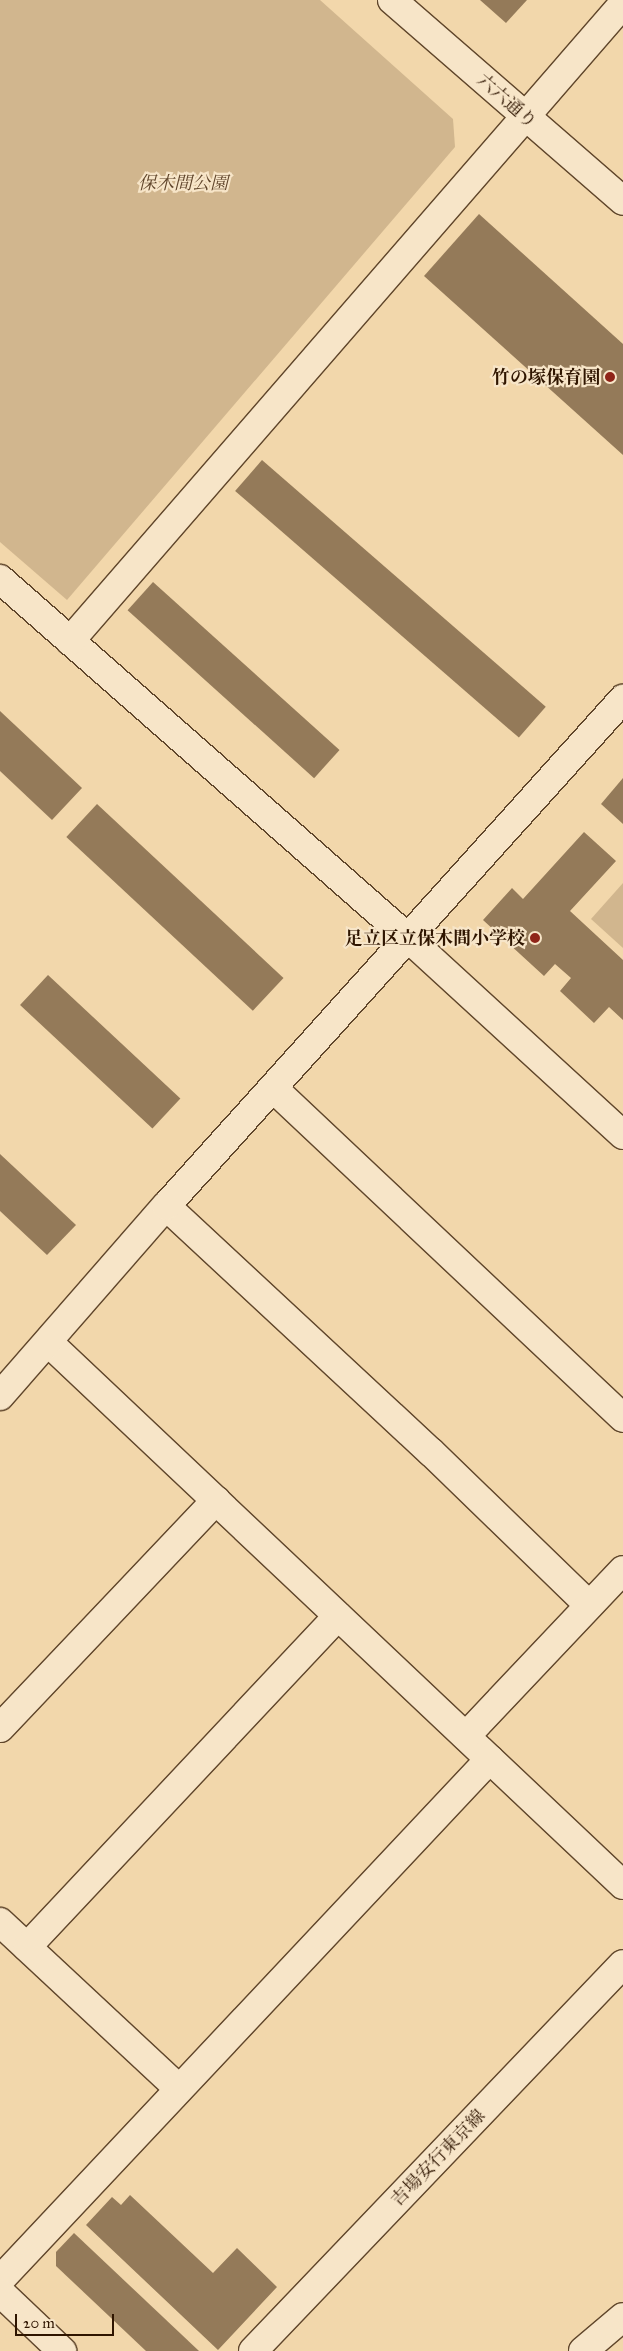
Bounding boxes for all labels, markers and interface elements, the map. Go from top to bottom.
street label: 六六通り [473,69,541,133]
park label: 保木間公園 [138,172,228,194]
place label: 竹の塚保育園 [492,366,600,388]
marker: 竹の塚保育園 [604,371,616,383]
place label: 足立区立保木間小学校 [345,927,525,949]
marker: 足立区立保木間小学校 [529,932,541,944]
street label: 吉場安行東京線 [386,2105,490,2211]
scale bar [18,2304,116,2336]
text: 20 m [23,2314,55,2332]

